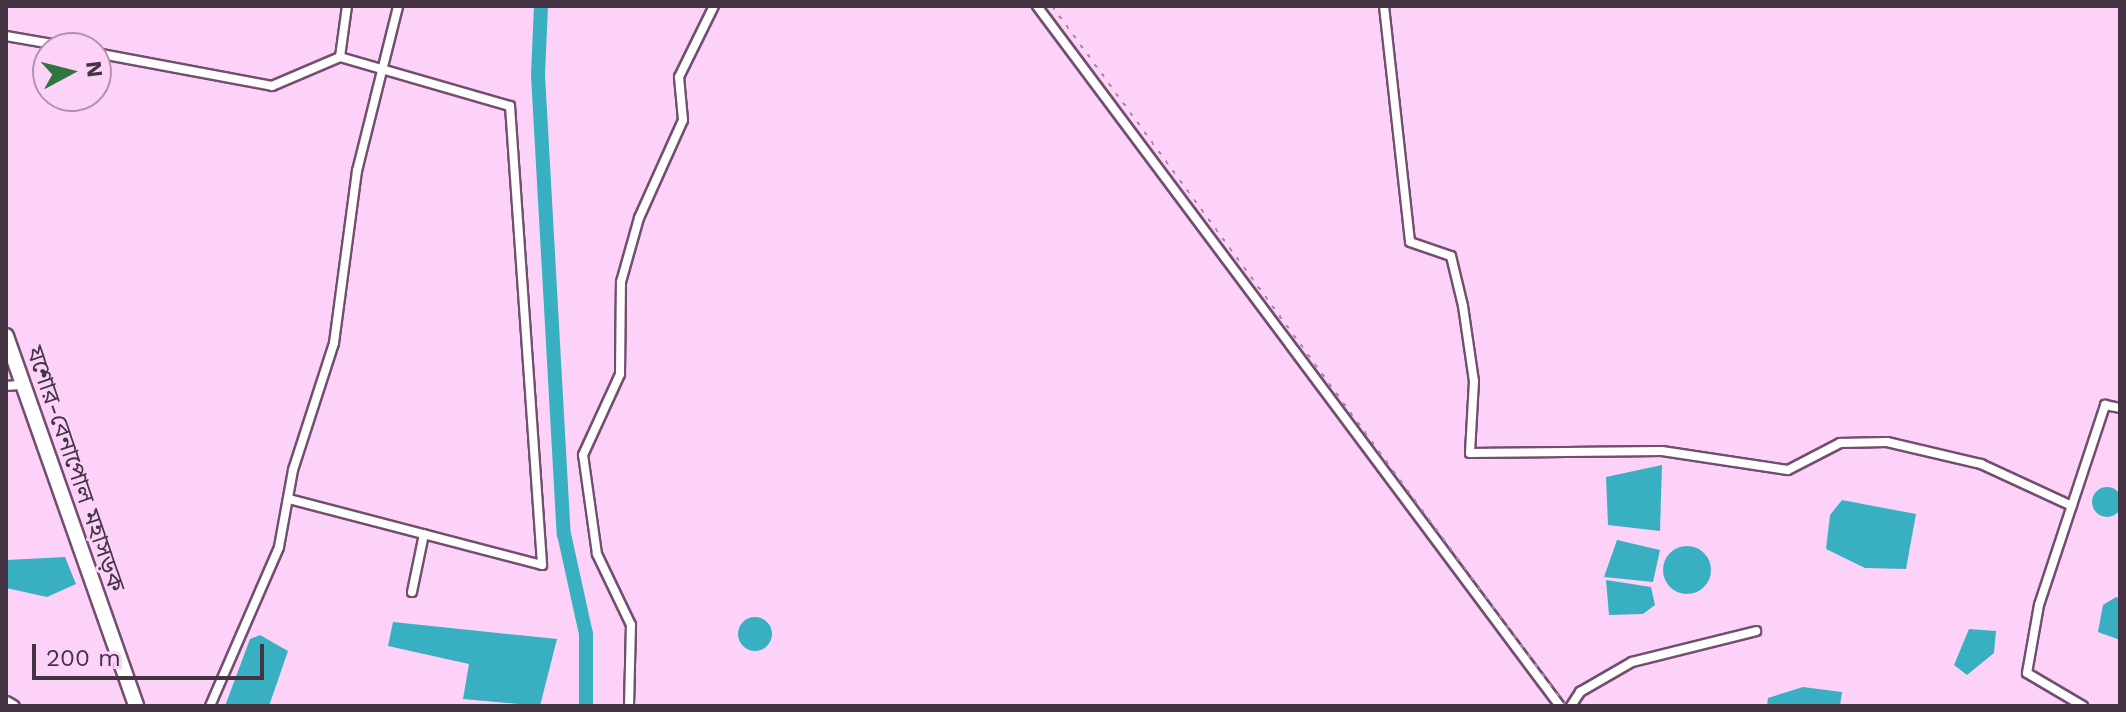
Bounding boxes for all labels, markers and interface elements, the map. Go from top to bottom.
north arrow [32,32,112,112]
text: N [81,60,108,79]
street label: যশোর-বেনাপোল মহাসড়ক [19,342,131,596]
scale bar [36,628,268,678]
text: 200 m [46,644,121,672]

